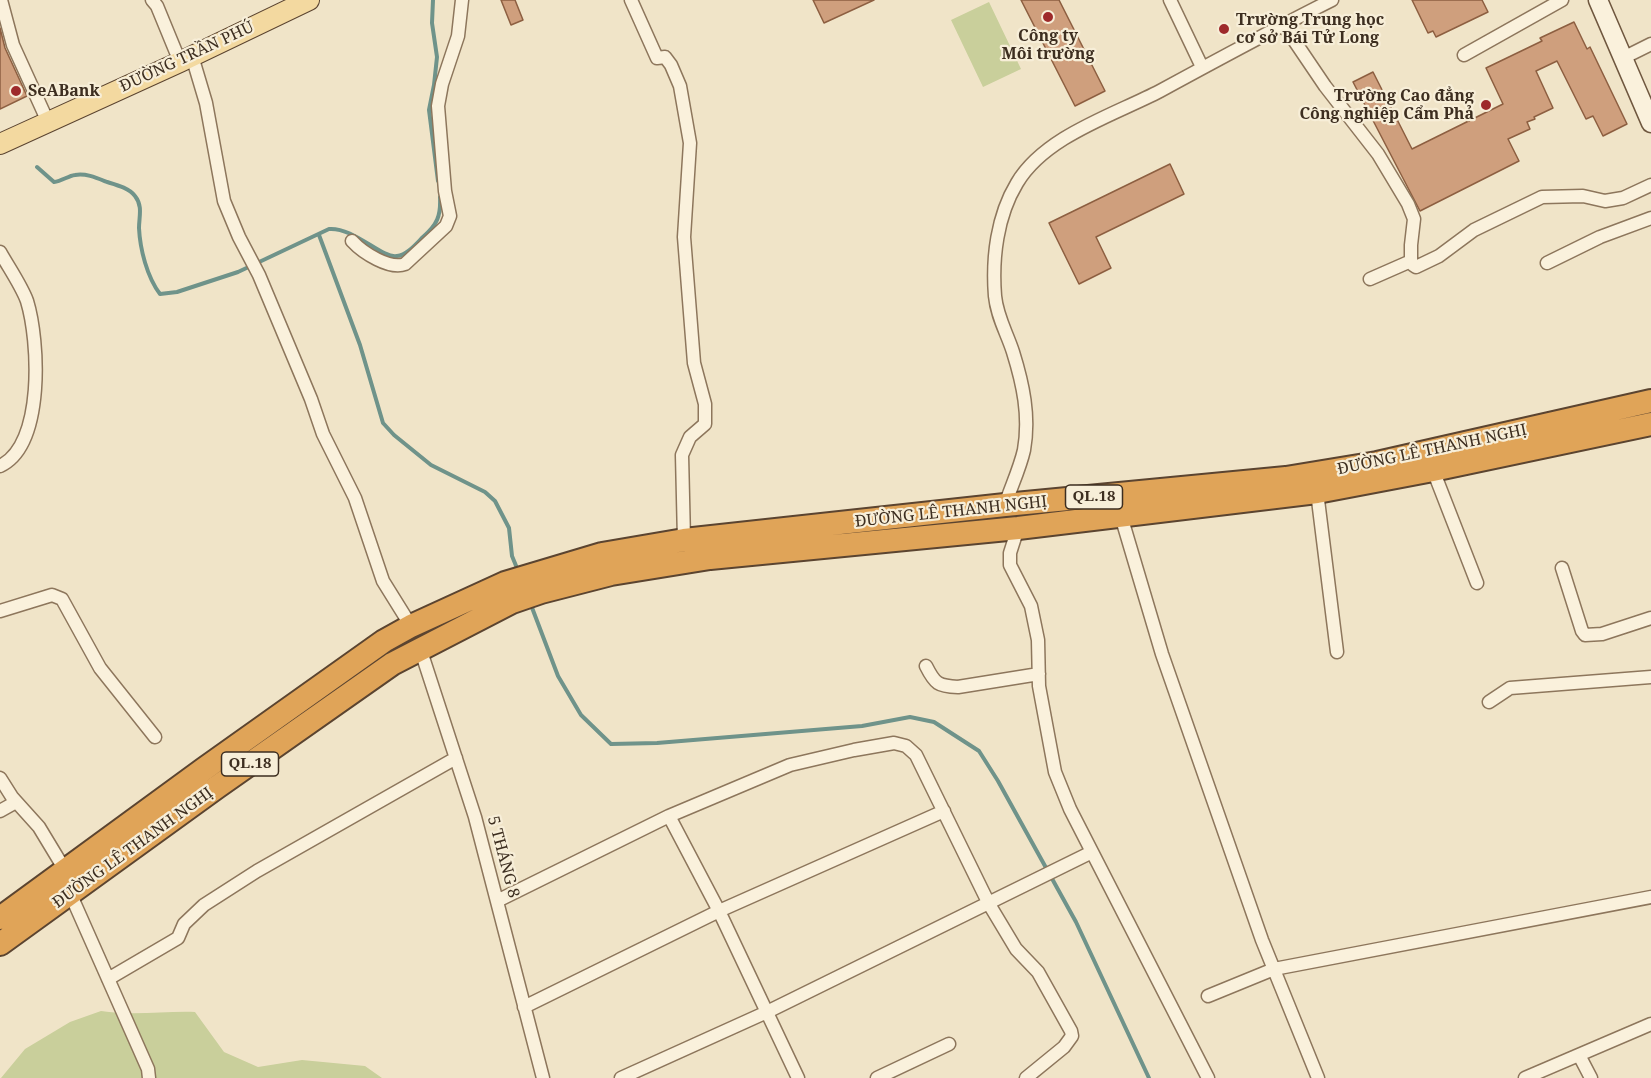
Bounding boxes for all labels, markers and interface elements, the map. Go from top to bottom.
marker: Công ty Môi trường [1041,10,1055,24]
place label: Trường Trung học cơ sở Bái Tử Long [1236,10,1384,48]
street label: ĐƯỜNG TRẦN PHÚ [117,17,257,97]
marker: Trường Trung học cơ sở Bái Tử Long [1217,22,1231,36]
place label: Công ty Môi trường [1002,26,1094,64]
place label: SeABank [28,81,100,101]
marker: SeABank [9,84,23,98]
place label: Trường Cao đẳng Công nghiệp Cẩm Phả [1299,86,1474,124]
marker: Trường Cao đẳng Công nghiệp Cẩm Phả [1479,98,1493,112]
street label: ĐƯỜNG LÊ THANH NGHỊ [1336,421,1528,479]
road number: QL.18 [1066,485,1122,509]
street label: ĐƯỜNG LÊ THANH NGHỊ [854,492,1048,532]
road number: QL.18 [222,752,278,776]
street label: ĐƯỜNG LÊ THANH NGHỊ [49,783,217,913]
street label: 5 THÁNG 8 [483,814,523,900]

